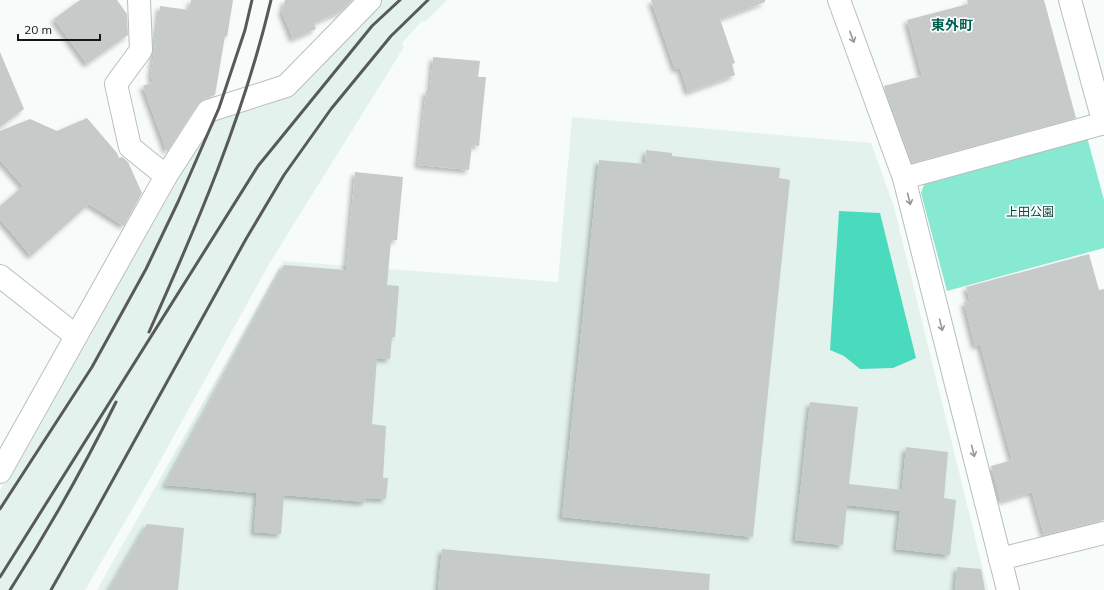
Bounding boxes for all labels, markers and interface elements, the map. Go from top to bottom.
scale bar [18,16,100,42]
district label: 東外町 [931,16,973,34]
text: 20 m [24,22,52,37]
one-way arrow [849,30,857,42]
one-way arrow [906,192,913,205]
park label: 上田公園 [1006,204,1054,219]
one-way arrow [938,318,945,331]
one-way arrow [970,444,977,457]

